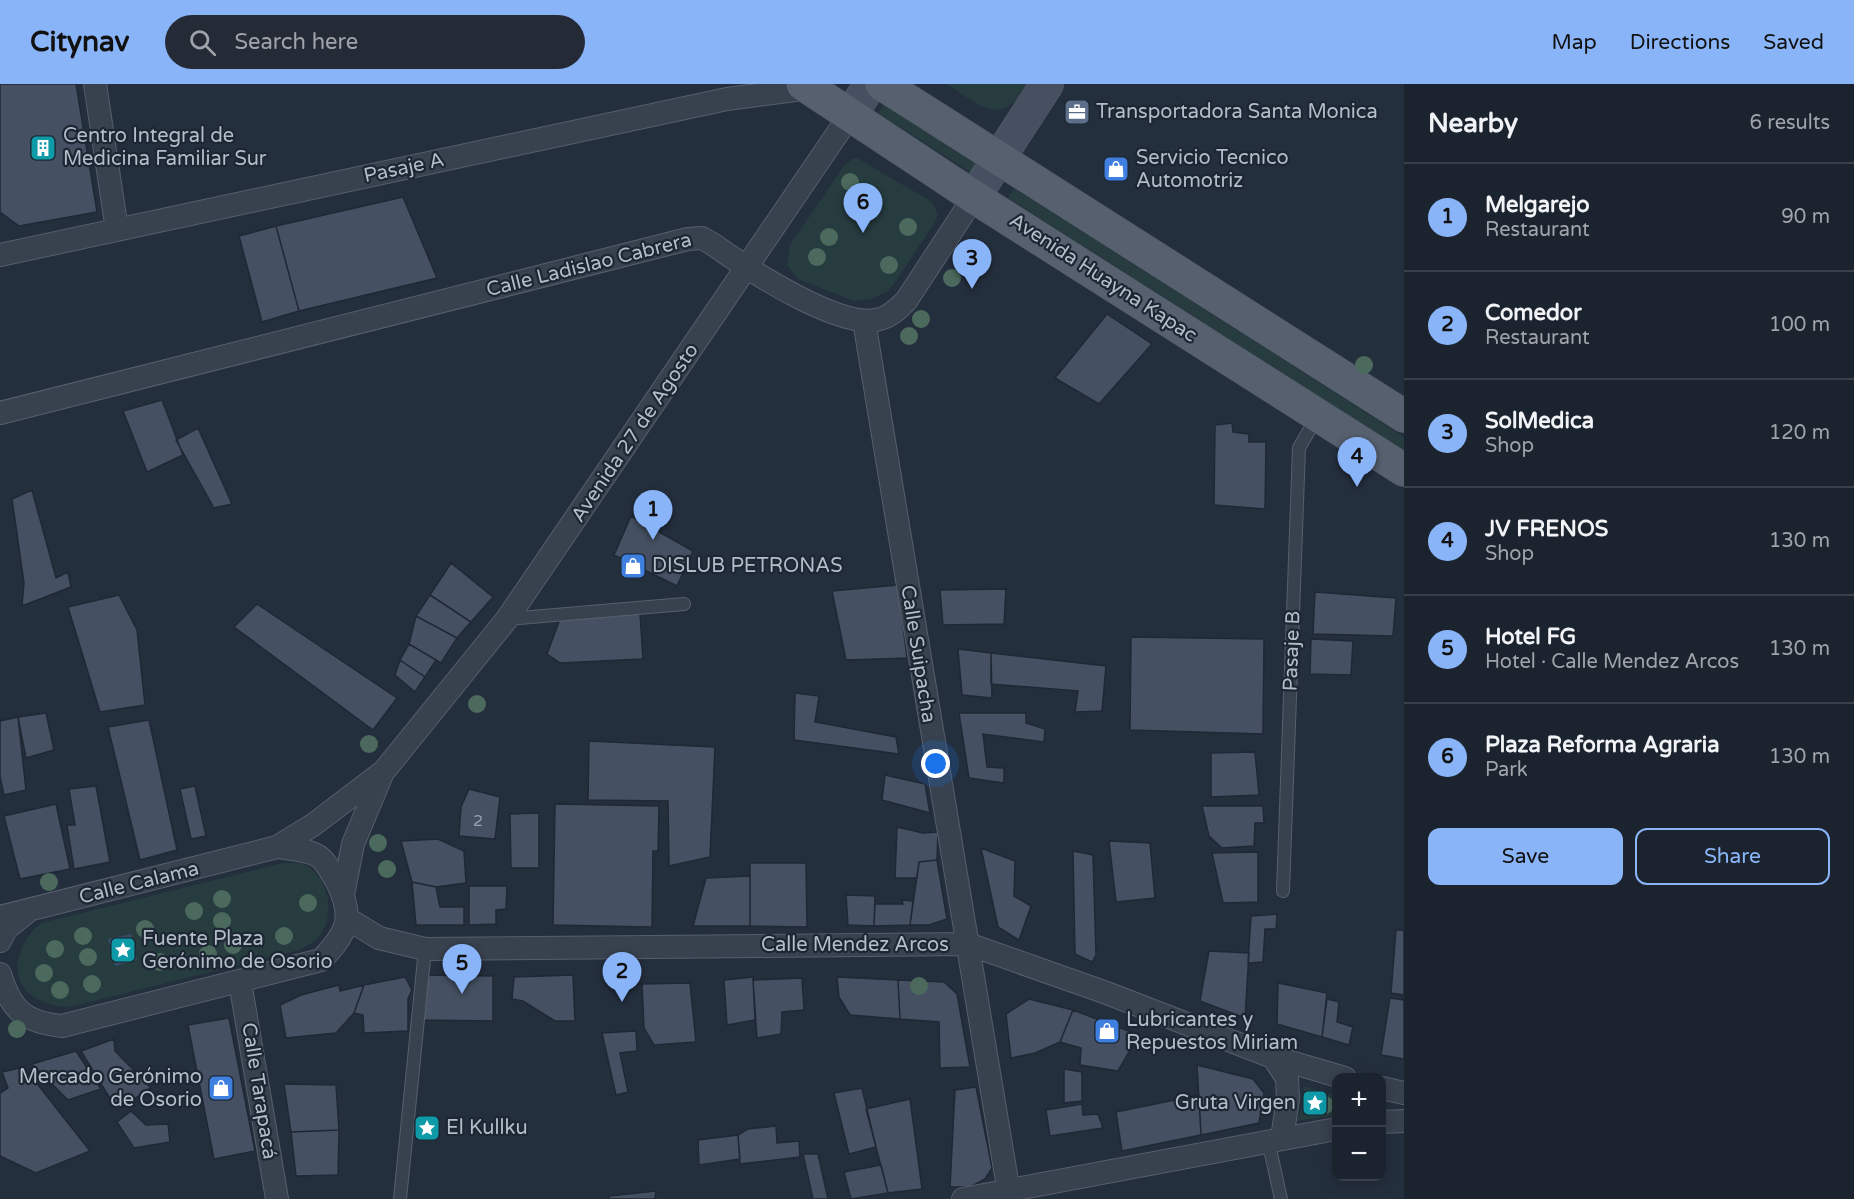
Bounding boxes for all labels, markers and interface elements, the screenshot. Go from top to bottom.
search box [165,15,585,69]
text: Citynav [30,25,129,59]
icon: search [186,26,219,59]
text: Search here [234,29,358,55]
text: Map [1551,30,1597,55]
text: Directions [1630,30,1730,55]
text: Saved [1763,30,1824,55]
office icon: Transportadora Santa Monica [1062,97,1092,127]
place label: Transportadora Santa Monica [1096,100,1378,124]
text: Nearby [1428,108,1518,139]
text: 6 results [1750,111,1830,135]
place label: Centro Integral de Medicina Familiar Sur [63,124,267,171]
building icon: Centro Integral de Medicina Familiar Sur [28,133,58,163]
place label: Servicio Tecnico Automotriz [1136,146,1289,193]
street label: Pasaje A [362,148,446,188]
shop icon: Servicio Tecnico Automotriz [1101,154,1131,184]
pin: 6 [844,184,882,233]
text: Melgarejo [1485,192,1590,218]
text: 1 [1441,205,1454,229]
text: 90 m [1781,205,1830,229]
street label: Avenida Huayna Kapac [1005,208,1201,348]
text: Restaurant [1485,218,1590,242]
street label: Calle Ladislao Cabrera [484,228,694,302]
pin: 3 [952,240,992,289]
text: Comedor [1485,300,1582,326]
text: 2 [1441,313,1454,337]
text: 100 m [1769,313,1830,337]
text: Restaurant [1485,326,1590,350]
street label: Avenida 27 de Agosto [566,339,704,527]
text: SolMedica [1485,408,1594,434]
text: 3 [1441,421,1454,445]
text: 120 m [1769,421,1830,445]
text: Shop [1485,434,1534,458]
pin: 4 [1338,438,1376,487]
pin: 1 [634,490,672,540]
text: JV FRENOS [1485,516,1608,542]
text: 4 [1441,529,1454,553]
text: 130 m [1769,529,1830,553]
text: Shop [1485,542,1534,566]
shop icon: DISLUB PETRONAS [618,551,648,581]
place label: DISLUB PETRONAS [652,554,843,578]
street label: Calle Suipacha [895,584,941,724]
street label: Pasaje B [1279,610,1305,692]
text: Hotel FG [1485,624,1576,650]
text: 5 [1441,637,1454,661]
text: 130 m [1769,637,1830,661]
text: Hotel · Calle Mendez Arcos [1485,650,1739,674]
text: Plaza Reforma Agraria [1485,732,1720,758]
text: 6 [1441,745,1454,769]
text: 130 m [1769,745,1830,769]
your location [921,749,950,778]
text: Park [1485,758,1528,782]
house number: 2 [473,811,483,831]
button: Save [1428,828,1623,885]
button: Share [1635,828,1830,885]
street label: Calle Calama [77,857,201,909]
place label: Fuente Plaza Gerónimo de Osorio [142,927,333,974]
street label: Calle Mendez Arcos [761,933,949,957]
place icon: Fuente Plaza Gerónimo de Osorio [108,935,138,965]
pin: 5 [442,944,482,994]
pin: 2 [602,952,642,1002]
place label: Lubricantes y Repuestos Miriam [1126,1008,1298,1055]
shop icon: Lubricantes y Repuestos Miriam [1092,1016,1122,1046]
street label: Calle Tarapacá [236,1021,282,1161]
place label: Mercado Gerónimo de Osorio [19,1065,202,1112]
shop icon: Mercado Gerónimo de Osorio [206,1073,236,1103]
map controls [1332,1073,1386,1181]
button: + [1332,1073,1386,1127]
place icon: Gruta Virgen [1300,1088,1330,1118]
place label: Gruta Virgen [1175,1091,1296,1115]
place icon: El Kullku [412,1113,442,1143]
place label: El Kullku [446,1116,528,1140]
button: − [1332,1127,1386,1181]

